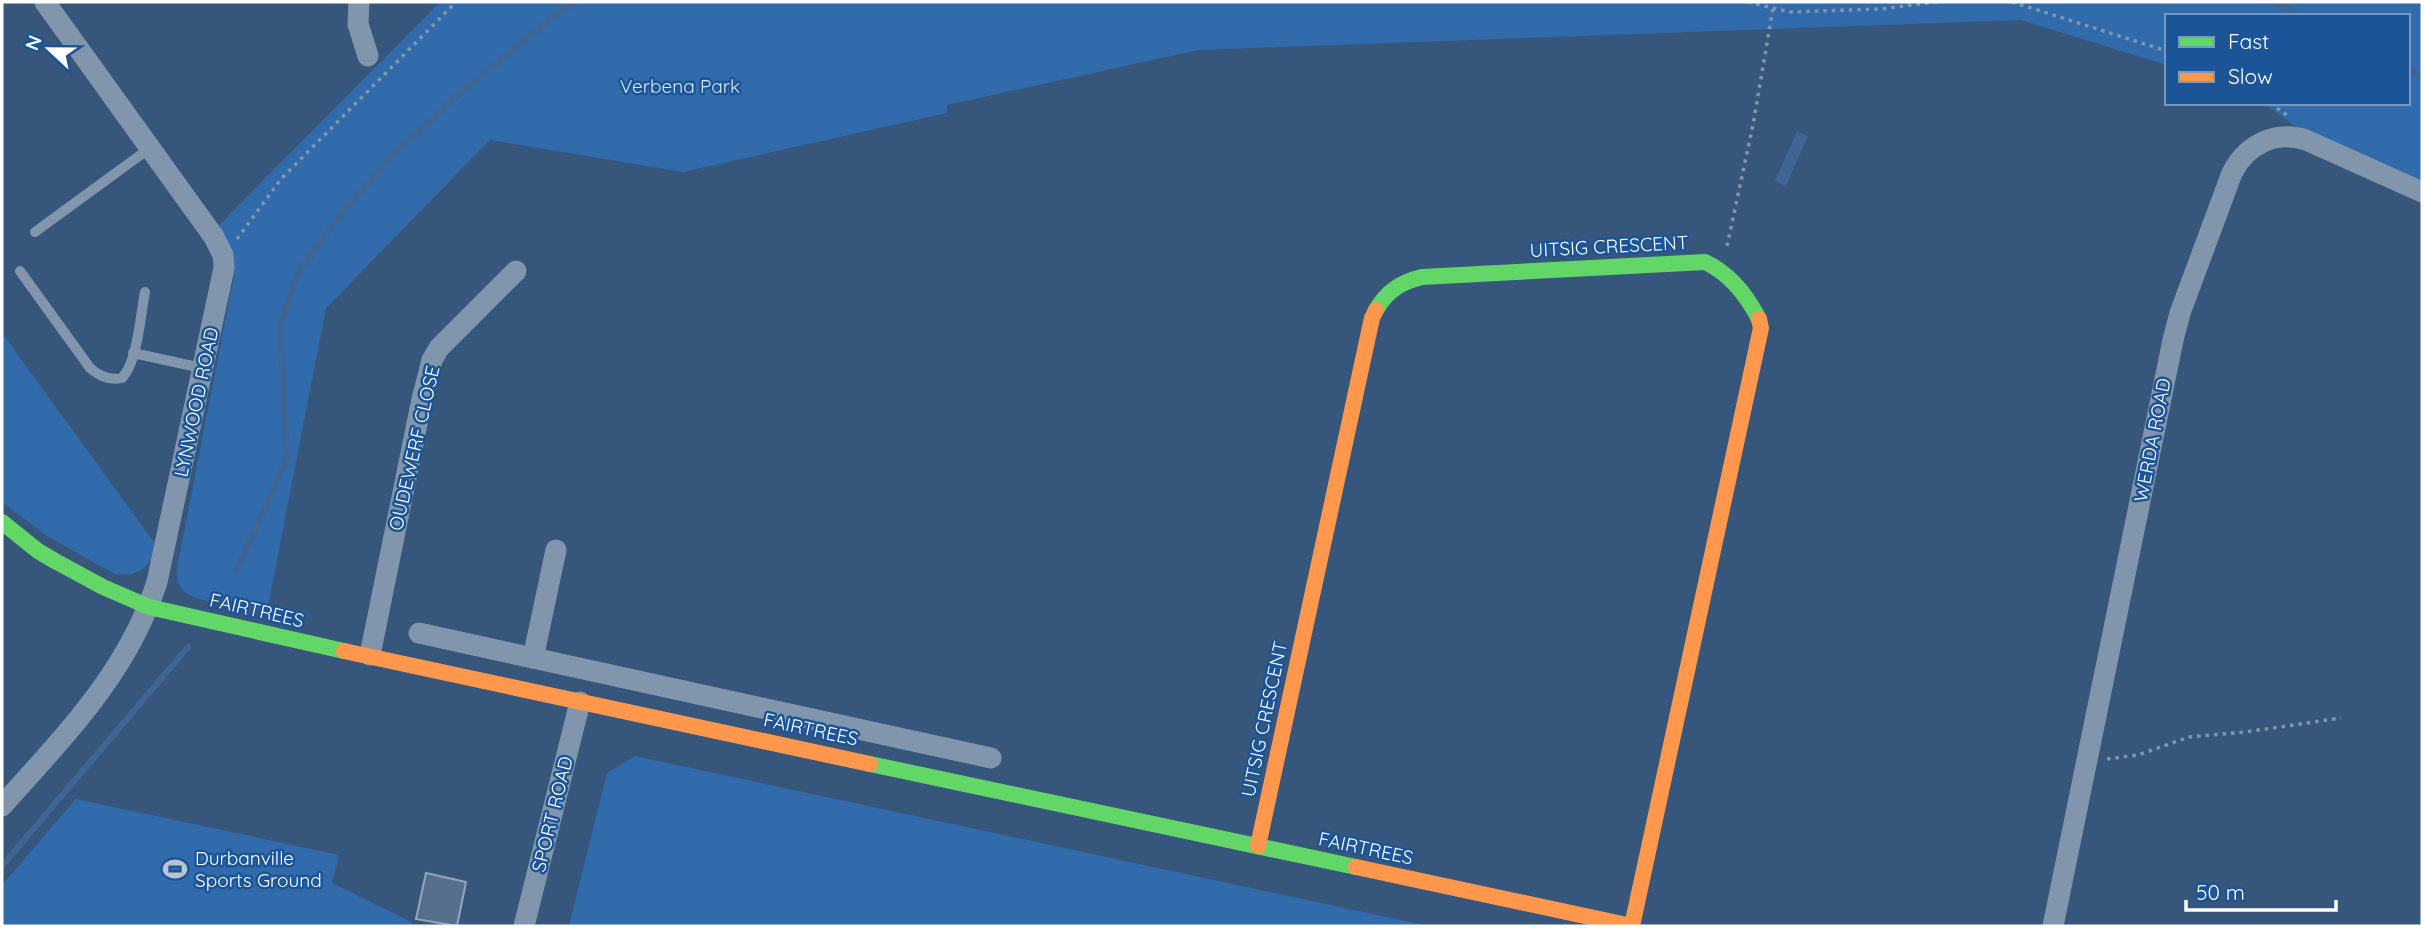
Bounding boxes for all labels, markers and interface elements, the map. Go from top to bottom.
north arrow [14,14,84,84]
legend [2165,14,2410,105]
text: Fast [2228,28,2269,54]
text: N [19,32,47,54]
text: Slow [2228,63,2273,89]
park label: Verbena Park [620,74,740,98]
street label: UITSIG CRESCENT [1529,230,1689,262]
street label: LYNWOOD ROAD [168,325,224,479]
street label: OUDEWERF CLOSE [383,363,445,533]
street label: WERDA ROAD [2128,376,2176,504]
street label: FAIRTREES [207,587,307,633]
street label: UITSIG CRESCENT [1236,639,1292,799]
street label: FAIRTREES [762,707,860,751]
street label: SPORT ROAD [526,754,578,874]
street label: FAIRTREES [1317,826,1415,870]
place label: Durbanville Sports Ground [195,846,322,892]
sports icon: Durbanville Sports Ground [161,855,189,883]
scale bar [2186,869,2336,913]
text: 50 m [2196,879,2245,905]

